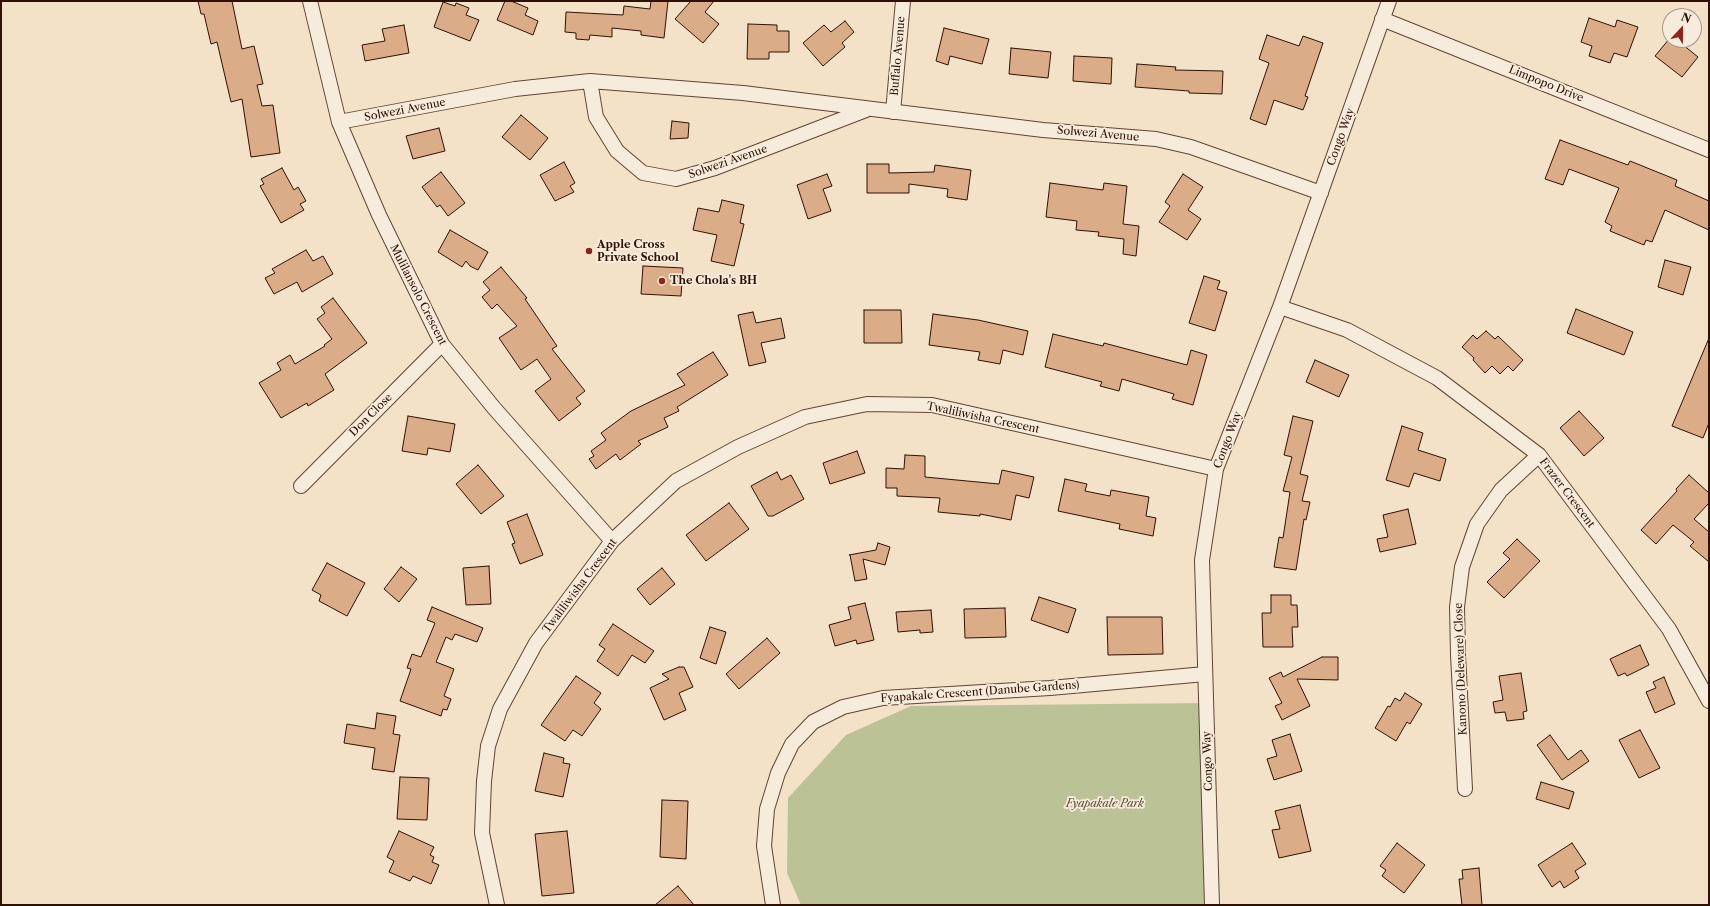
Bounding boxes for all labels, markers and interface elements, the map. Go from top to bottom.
north arrow [1662,8,1702,48]
text: N [1679,10,1693,26]
street label: Buffalo Avenue [888,16,908,96]
street label: Limpopo Drive [1507,63,1585,105]
street label: Solwezi Avenue [363,96,447,124]
street label: Congo Way [1324,106,1358,168]
street label: Solwezi Avenue [1056,124,1140,144]
street label: Solwezi Avenue [687,142,769,182]
place label: Apple Cross Private School [597,238,679,264]
street label: Mulilansolo Crescent [387,242,449,348]
marker: Apple Cross Private School [584,246,594,256]
place label: The Chola's BH [670,274,757,288]
marker: The Chola's BH [657,276,667,286]
street label: Don Close [347,391,395,439]
street label: Twaliliwisha Crescent [925,400,1041,436]
street label: Congo Way [1211,410,1245,470]
street label: Frazer Crescent [1537,456,1597,530]
street label: Twaliliwisha Crescent [540,536,620,636]
street label: Kanono (Deleware) Close [1452,602,1470,736]
street label: Fyapakale Crescent (Danube Gardens) [880,678,1080,706]
street label: Congo Way [1200,731,1216,791]
park label: Fyapakale Park [1066,797,1144,811]

